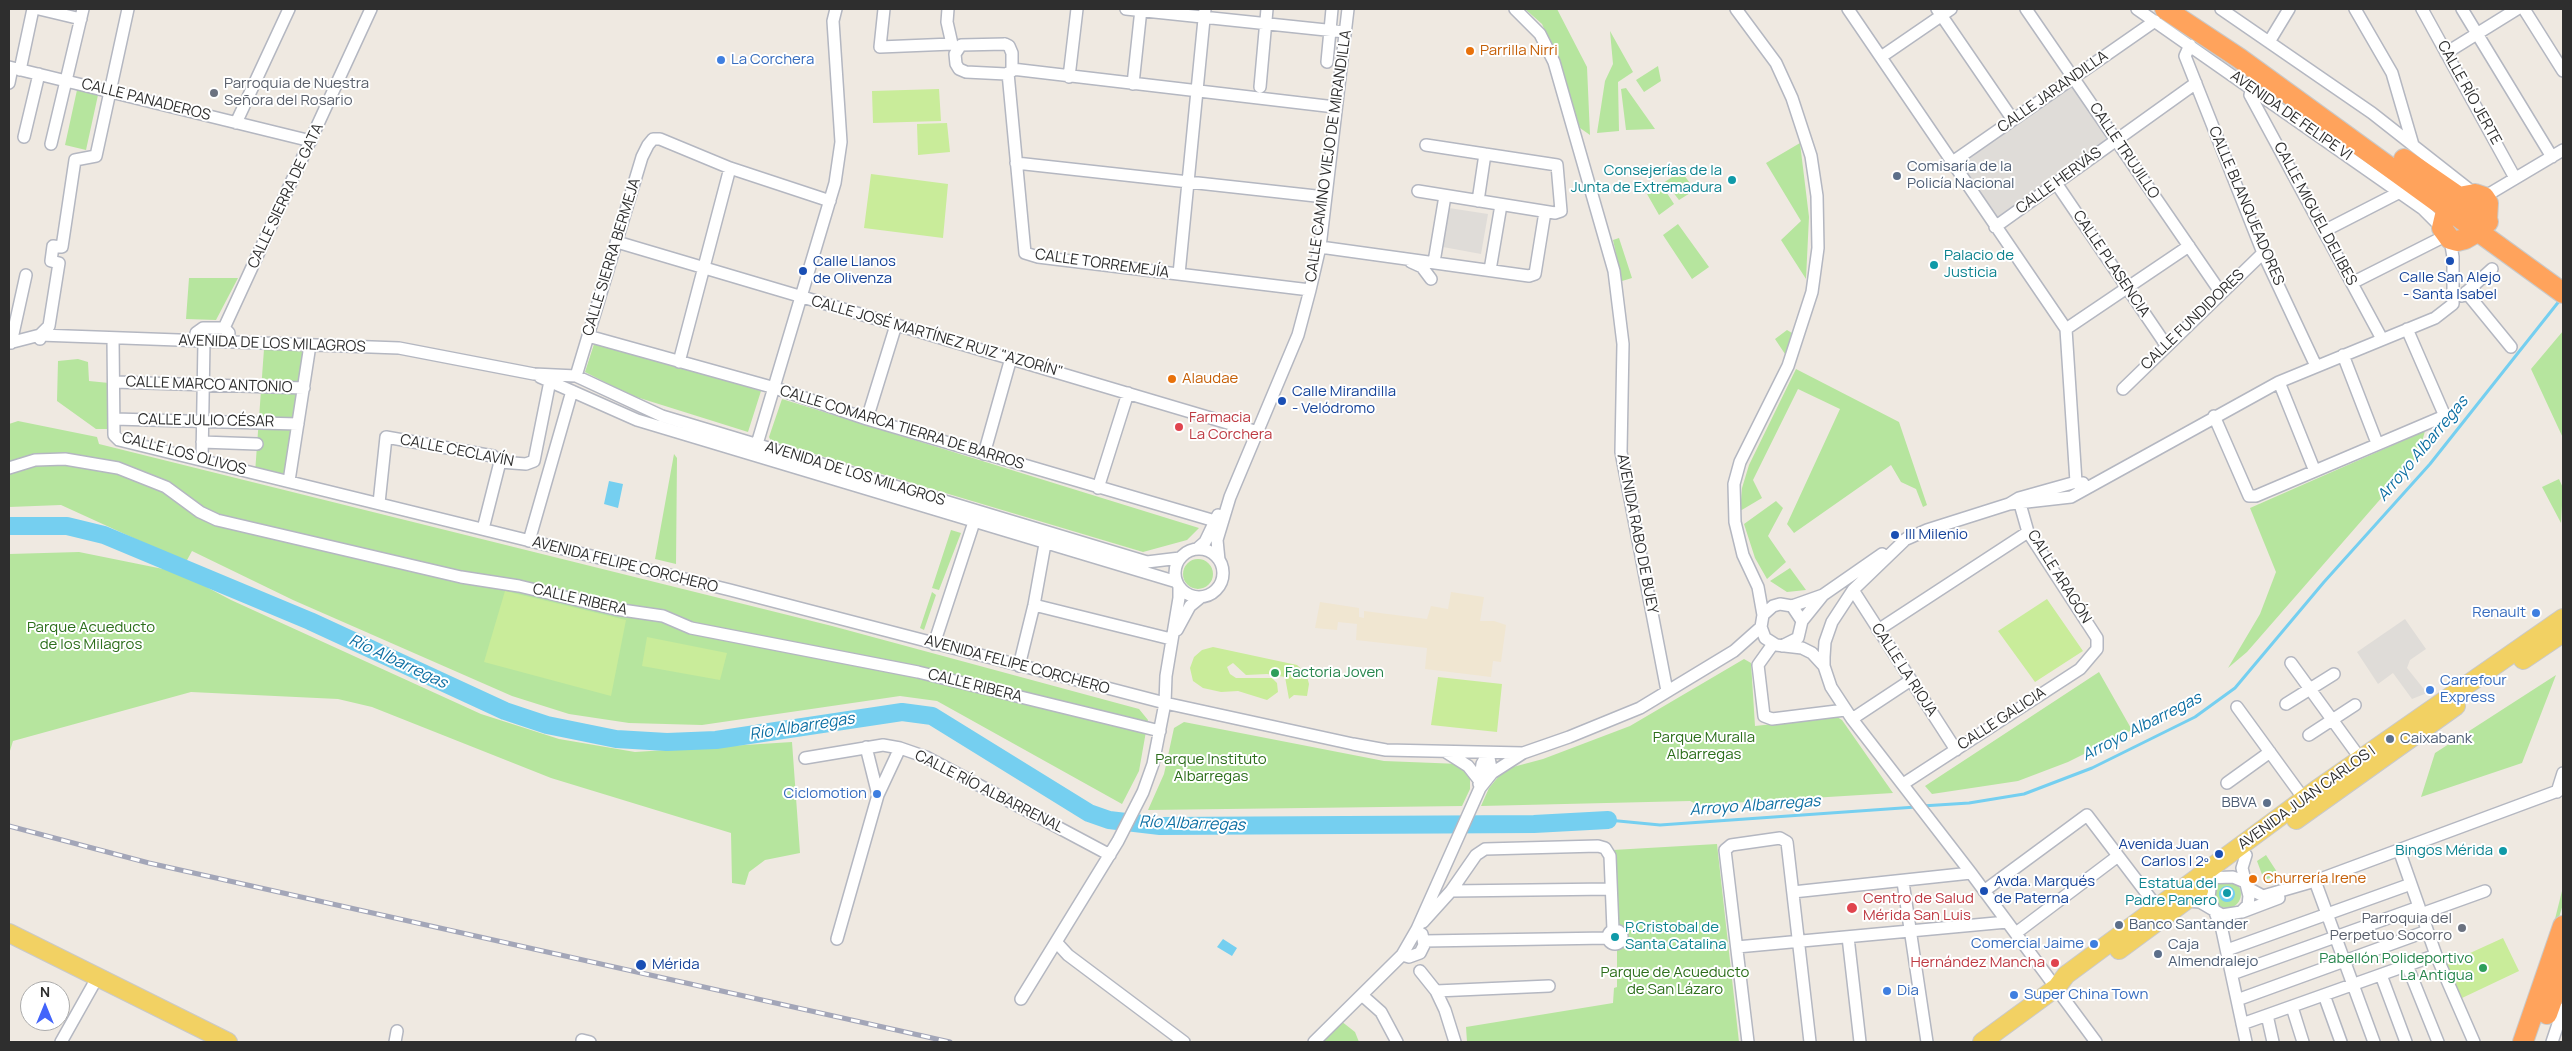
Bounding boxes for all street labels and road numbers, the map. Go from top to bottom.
street label: CALLE CAMINO VIEJO DE MIRANDILLA [1302,29,1356,283]
street label: CALLE RÍO JERTE [2433,38,2505,148]
street label: CALLE JARANDILLA [1994,47,2112,137]
street label: AVENIDA DE FELIPE VI [2227,67,2355,165]
street label: CALLE PANADEROS [80,75,212,125]
street label: CALLE TRUJILLO [2085,100,2163,202]
street label: CALLE SIERRA DE GATA [244,121,328,271]
street label: CALLE BLANQUEADORES [2204,124,2288,288]
street label: CALLE MIGUEL DELIBES [2270,139,2360,289]
street label: CALLE HERVÁS [2013,144,2105,218]
street label: CALLE SIERRA BERMEJA [579,176,645,338]
street label: CALLE PLASENCIA [2069,207,2153,321]
street label: CALLE TORREMEJÍA [1034,246,1170,282]
street label: CALLE FUNDIDORES [2138,266,2248,374]
street label: CALLE JOSÉ MARTÍNEZ RUIZ "AZORÍN" [809,292,1065,382]
street label: AVENIDA DE LOS MILAGROS [178,332,366,356]
street label: CALLE MARCO ANTONIO [125,373,293,397]
street label: CALLE COMARCA TIERRA DE BARROS [778,382,1026,474]
street label: CALLE JULIO CÉSAR [138,411,274,431]
street label: CALLE LOS OLIVOS [120,429,248,479]
street label: CALLE CECLAVÍN [399,431,515,471]
street label: AVENIDA DE LOS MILAGROS [763,438,947,510]
street label: AVENIDA RABO DE BUEY [1613,453,1661,615]
street label: CALLE ARAGÓN [2023,527,2095,627]
street label: AVENIDA FELIPE CORCHERO [530,533,720,597]
street label: CALLE RIBERA [531,580,629,620]
street label: CALLE LA RIOJA [1867,620,1941,720]
street label: AVENIDA FELIPE CORCHERO [923,632,1111,698]
street label: CALLE RIBERA [926,666,1024,706]
street label: CALLE GALICIA [1955,684,2049,754]
street label: AVENIDA JUAN CARLOS I [2235,742,2379,854]
street label: CALLE RÍO ALBARRENAL [912,747,1066,837]

